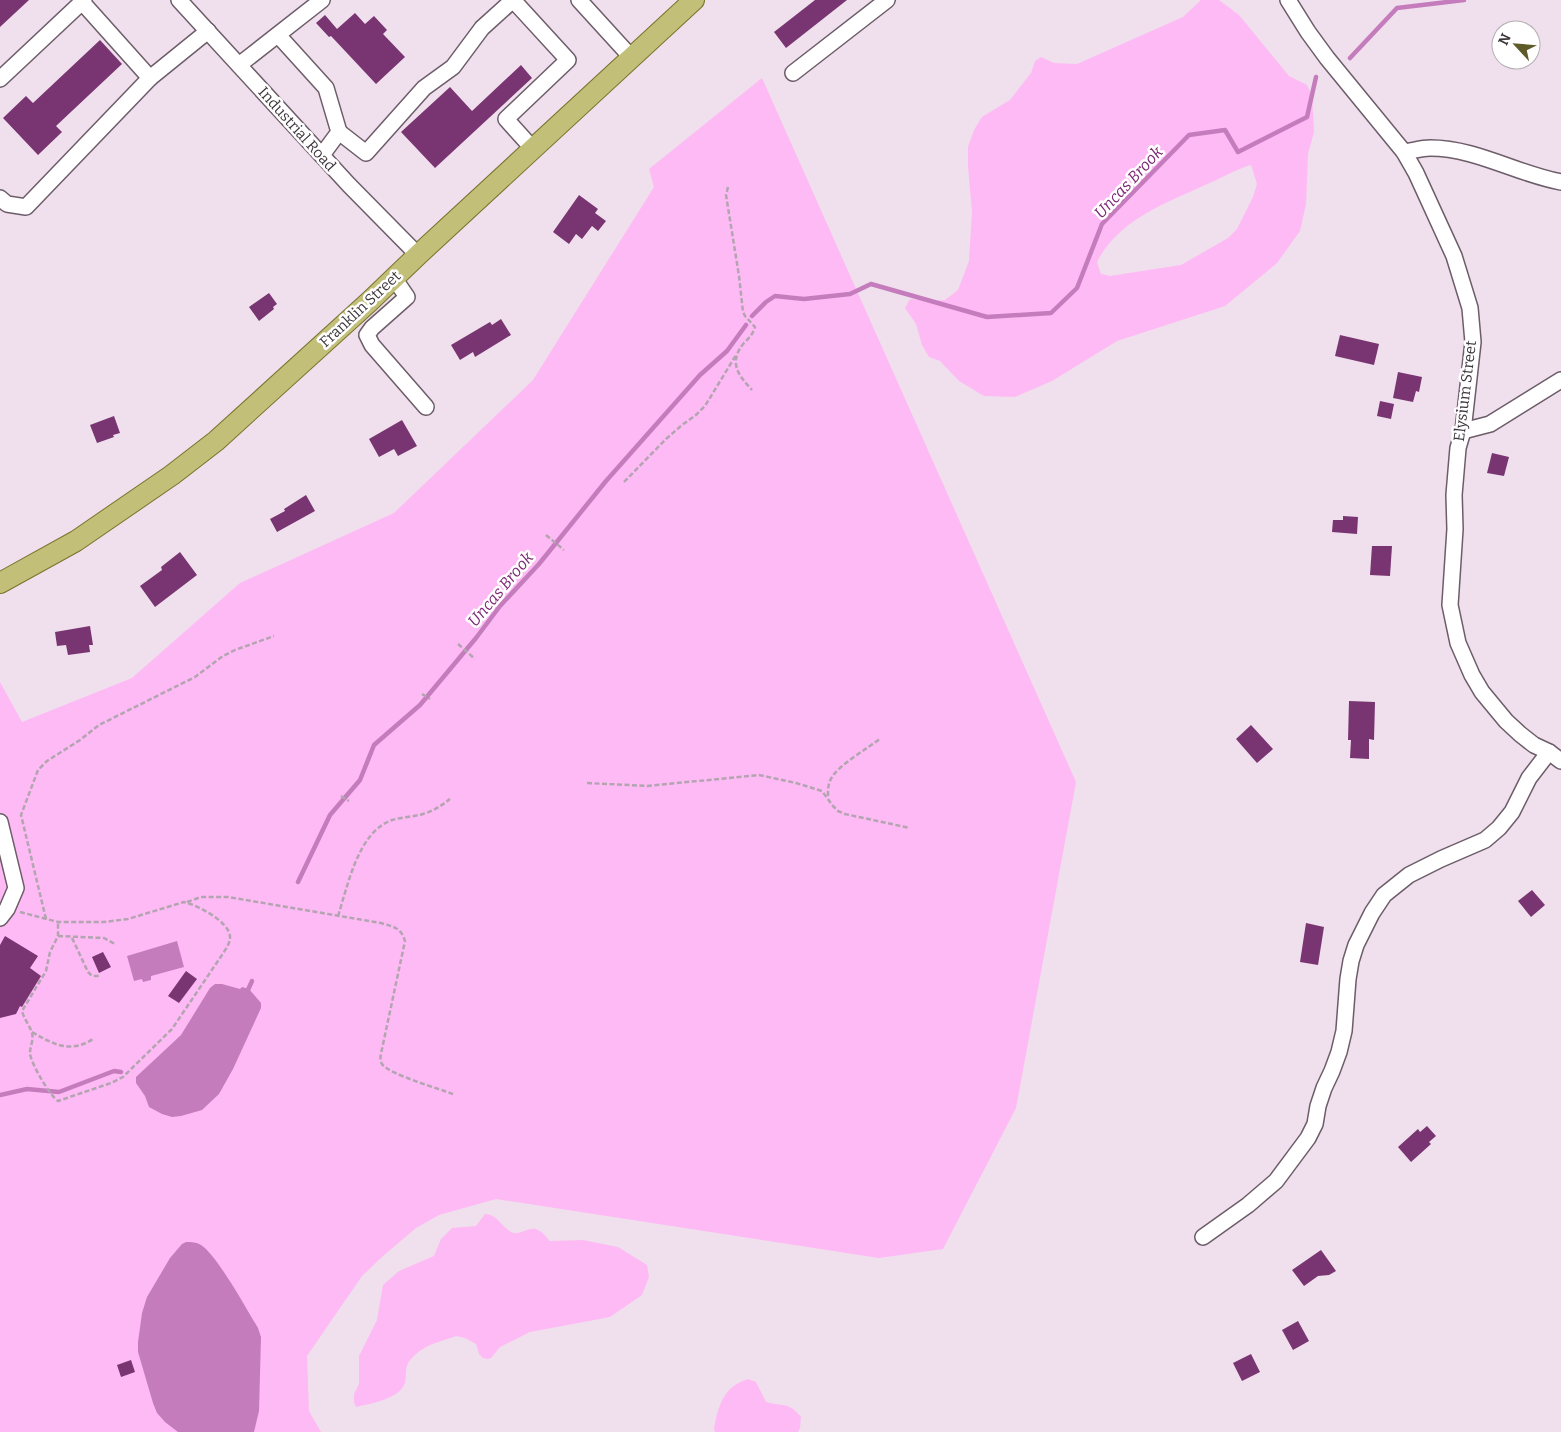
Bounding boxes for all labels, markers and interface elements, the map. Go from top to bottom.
north arrow [1491,20,1541,70]
text: N [1495,31,1515,48]
street label: Industrial Road [254,83,340,175]
water label: Uncas Brook [1090,142,1167,222]
street label: Franklin Street [316,267,405,351]
street label: Elysium Street [1450,339,1480,443]
water label: Uncas Brook [464,548,537,630]

